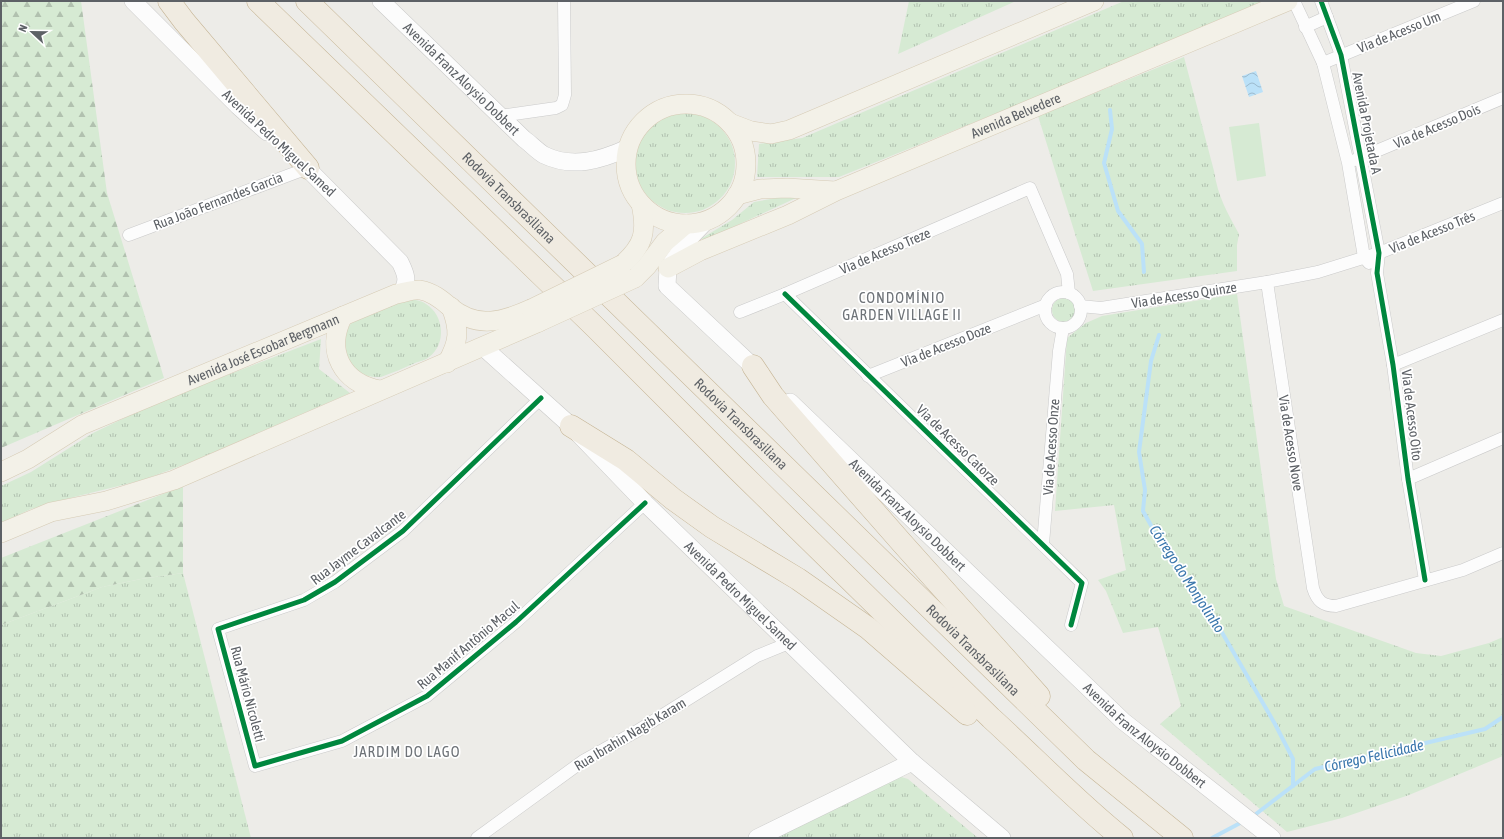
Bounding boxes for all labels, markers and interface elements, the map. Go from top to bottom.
street label: Via de Acesso Um [1355,8,1443,56]
north arrow [12,12,52,52]
street label: Avenida Franz Aloysio Dobbert [400,19,523,138]
text: N [16,23,30,34]
street label: Avenida Projetada A [1349,71,1385,175]
street label: Avenida Pedro Miguel Samed [219,86,339,200]
street label: Avenida Belvedere [968,89,1063,141]
street label: Via de Acesso Dois [1391,100,1483,151]
street label: Rodovia Transbrasiliana [459,149,559,247]
street label: Rua João Fernandes Garcia [151,169,285,233]
street label: Via de Acesso Três [1387,208,1477,256]
street label: Via de Acesso Treze [837,225,933,277]
street label: Via de Acesso Quinze [1130,279,1238,311]
district label: CONDOMÍNIO GARDEN VILLAGE II [842,289,962,323]
street label: Avenida José Escobar Bergmann [185,311,341,388]
street label: Via de Acesso Doze [899,320,993,370]
street label: Via de Acesso Oito [1398,368,1426,462]
street label: Rodovia Transbrasiliana [691,375,791,473]
street label: Via de Acesso Nove [1276,394,1306,492]
street label: Via de Acesso Onze [1040,398,1062,496]
street label: Via de Acesso Catorze [913,401,1003,489]
street label: Avenida Franz Aloysio Dobbert [846,455,969,574]
street label: Rua Jayme Cavalcante [307,506,409,588]
water label: Córrego do Monjolinho [1146,522,1229,636]
street label: Avenida Pedro Miguel Samed [681,538,800,653]
street label: Rua Manif Antônio Macul [414,598,522,692]
street label: Rodovia Transbrasiliana [923,601,1023,699]
street label: Rua Mário Nicoletti [228,644,268,744]
street label: Avenida Franz Aloysio Dobbert [1080,679,1209,791]
street label: Rua Ibrahin Nagib Karam [571,694,689,774]
water label: Córrego Felicidade [1322,736,1425,775]
district label: JARDIM DO LAGO [353,743,461,760]

